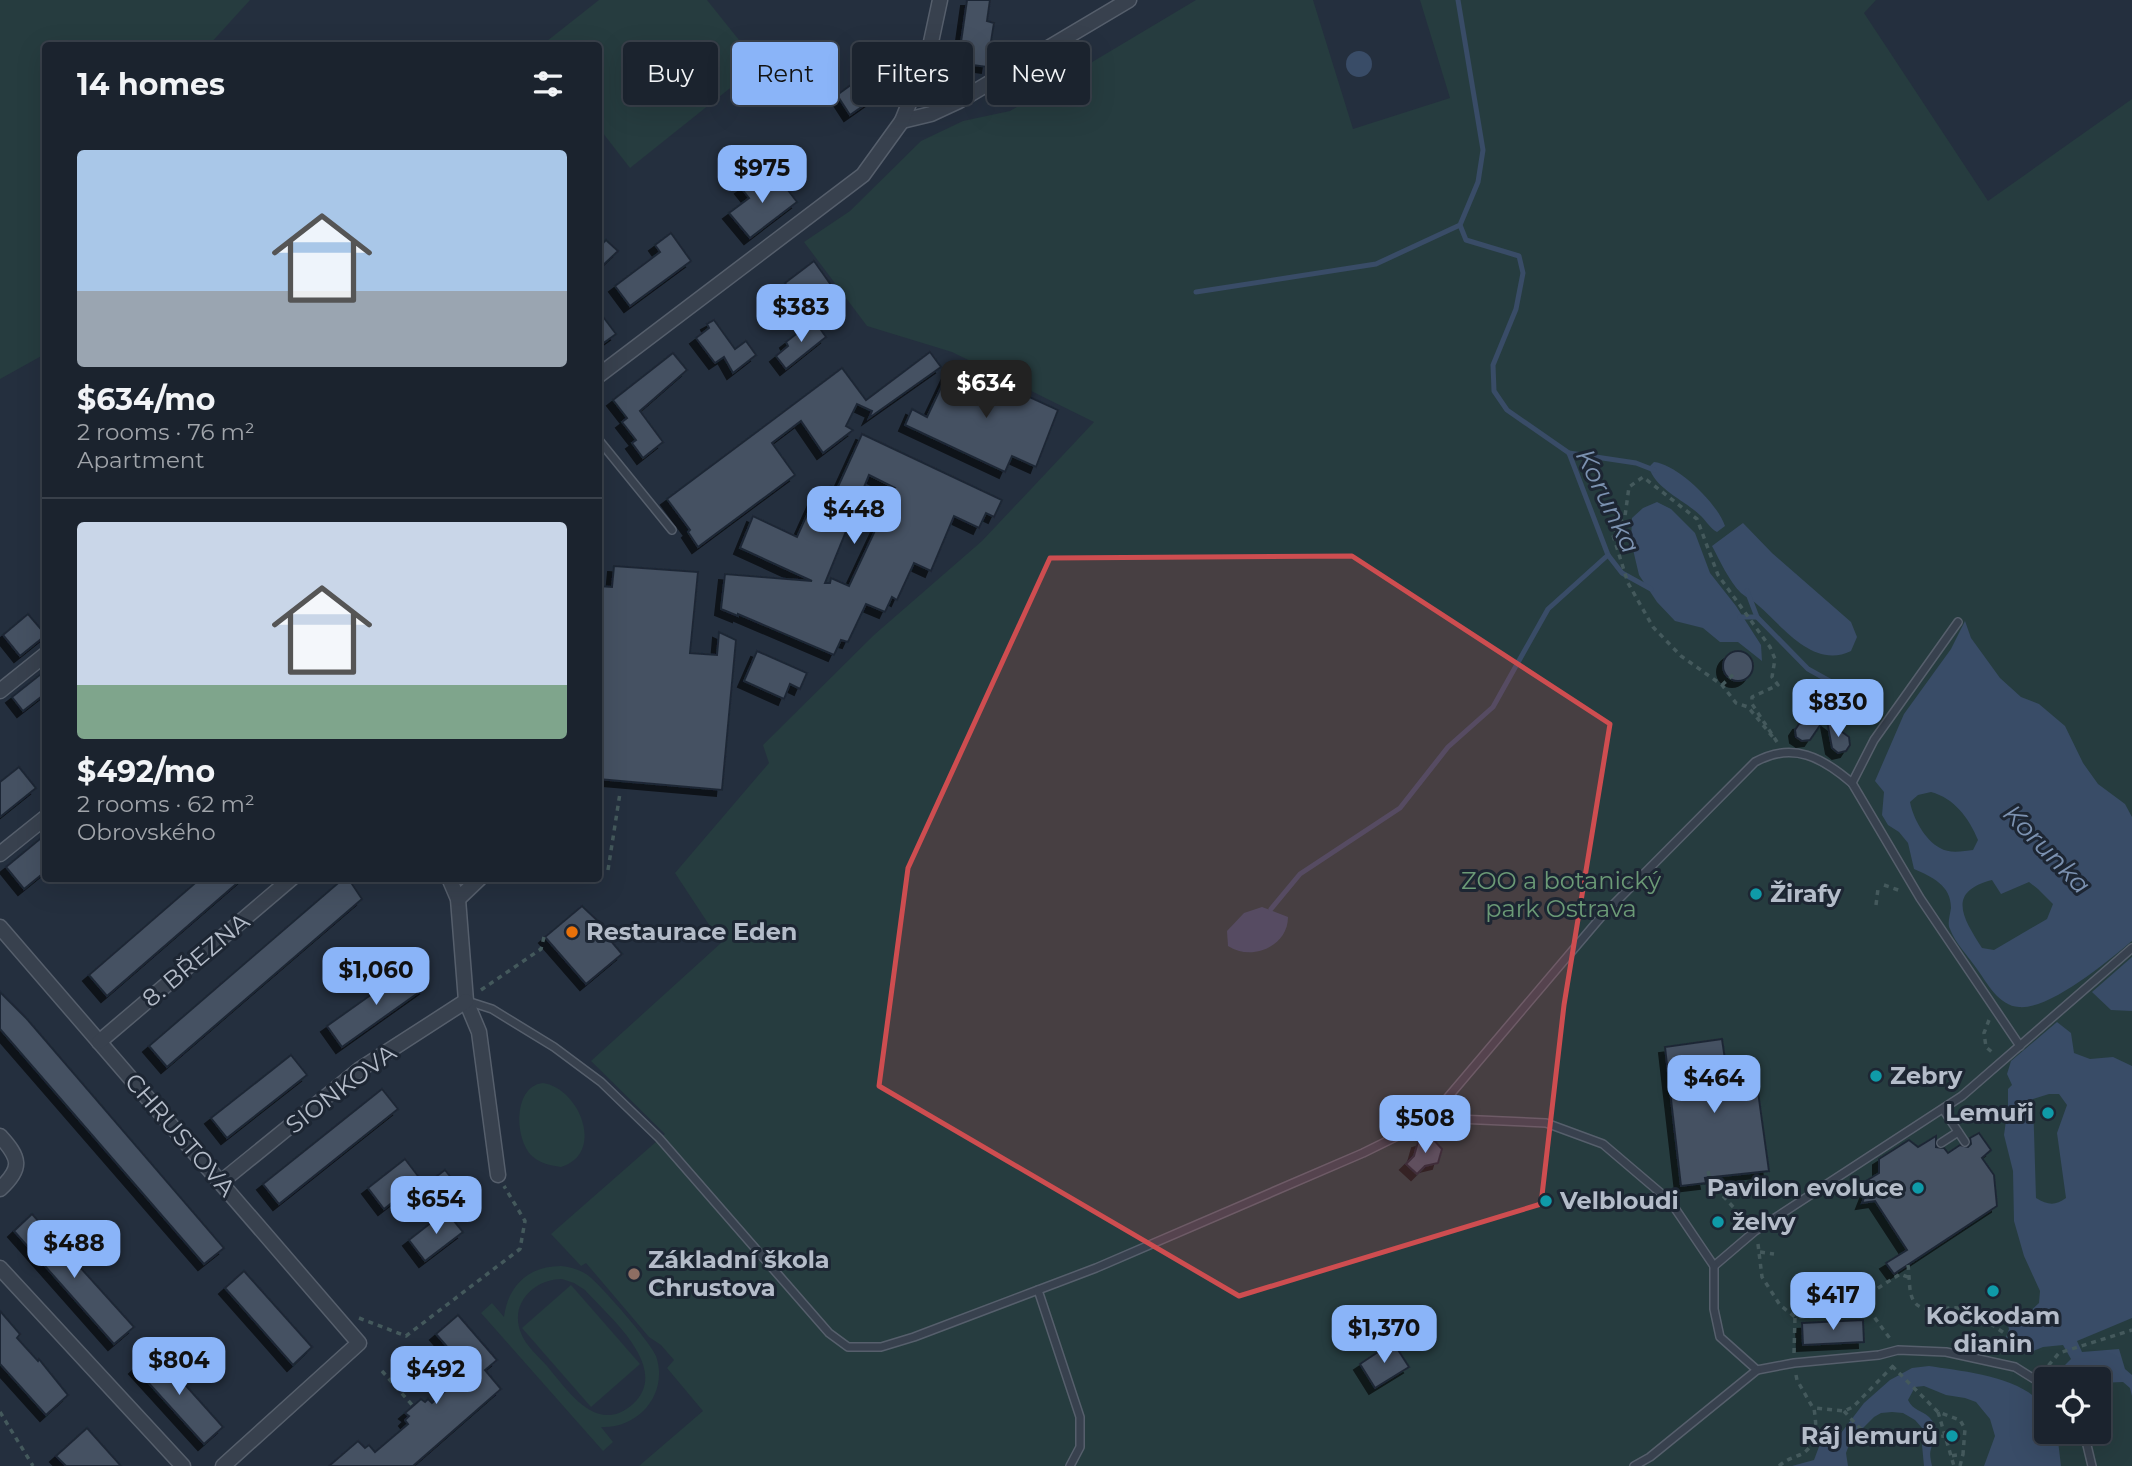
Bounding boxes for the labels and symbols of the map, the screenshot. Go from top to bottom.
pin: $975 [721,146,803,205]
pin: $383 [760,284,842,344]
pin: $634 [945,360,1027,420]
water label: Korunka [1569,444,1647,558]
pin: $448 [813,486,895,546]
pin: $830 [1797,680,1879,739]
water label: Korunka [1997,798,2097,900]
park label: ZOO a botanický park Ostrava [1461,866,1661,923]
place label: Žirafy [1770,879,1842,908]
marker: Žirafy [1748,886,1764,902]
street label: 8. BŘEZNA [136,906,256,1013]
place label: Restaurace Eden [586,917,797,946]
marker: Restaurace Eden [564,924,580,940]
pin: $1,060 [319,948,433,1007]
street label: SIONKOVA [280,1037,402,1139]
pin: $464 [1673,1056,1755,1115]
place label: Zebry [1890,1061,1963,1090]
street label: CHRUSTOVA [119,1067,242,1203]
marker: Zebry [1868,1068,1884,1084]
pin: $508 [1384,1096,1466,1155]
place label: Lemuři [1945,1098,2034,1127]
marker: Lemuři [2040,1105,2056,1121]
place label: Pavilon evoluce [1707,1173,1904,1202]
pin: $654 [395,1176,477,1236]
marker: Pavilon evoluce [1910,1180,1926,1196]
place label: Velbloudi [1559,1186,1679,1215]
marker: Velbloudi [1538,1193,1554,1209]
place label: želvy [1732,1207,1796,1236]
marker: želvy [1710,1214,1726,1230]
pin: $488 [33,1220,115,1280]
place label: Základní škola Chrustova [648,1245,830,1302]
marker: Základní škola Chrustova [626,1266,642,1282]
pin: $417 [1792,1272,1874,1332]
marker: Kočkodam dianin [1985,1283,2001,1299]
place label: Kočkodam dianin [1926,1301,2060,1358]
pin: $1,370 [1327,1306,1441,1365]
pin: $804 [138,1338,220,1397]
pin: $492 [395,1346,477,1406]
place label: Ráj lemurů [1801,1421,1938,1450]
marker: Ráj lemurů [1944,1428,1960,1444]

